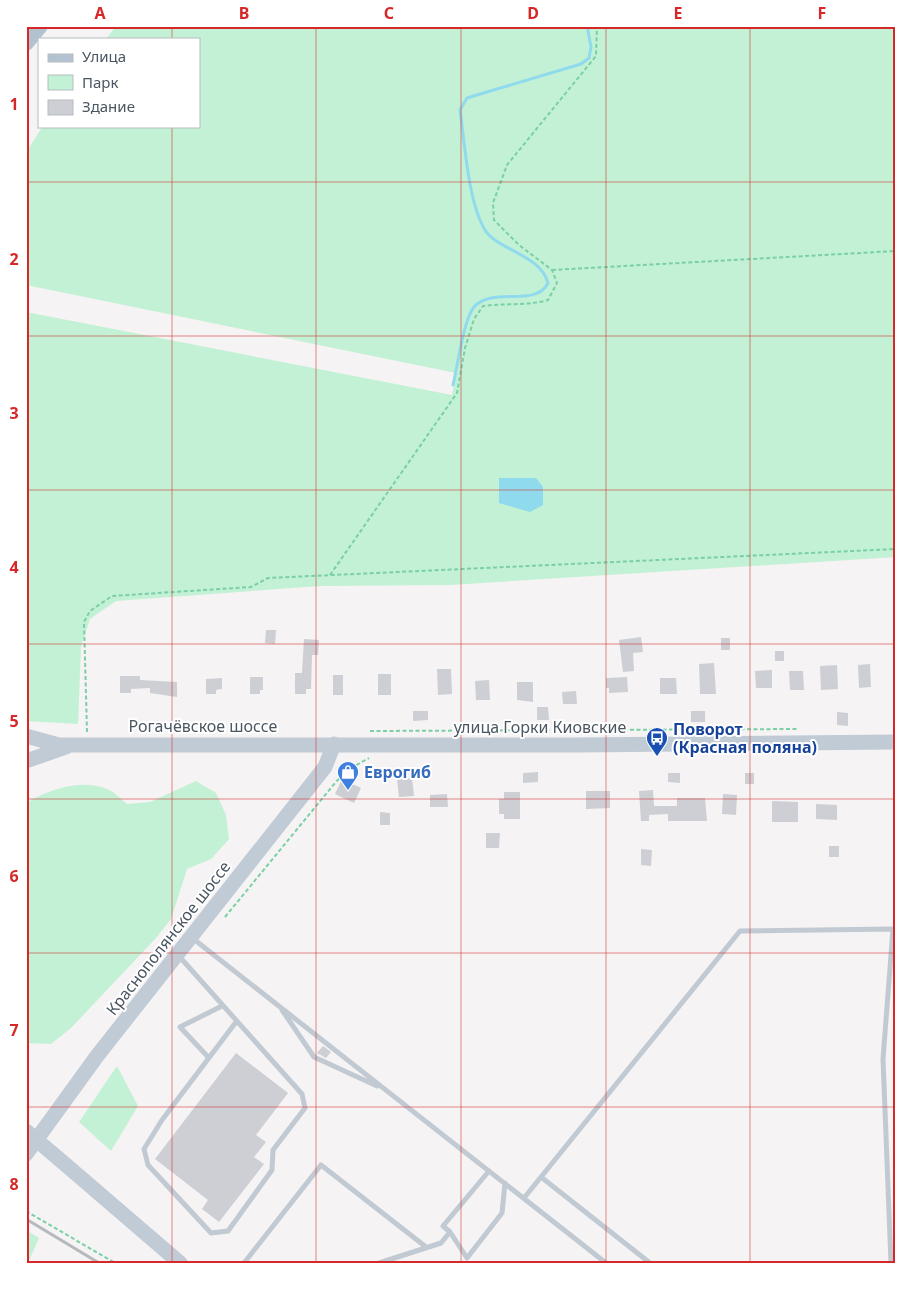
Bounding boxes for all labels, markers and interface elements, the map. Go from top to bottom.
text: A [94,2,106,24]
text: B [239,2,249,24]
text: C [384,2,394,24]
text: D [527,2,539,24]
text: E [674,2,683,24]
text: F [818,2,826,24]
legend [38,38,200,128]
text: Улица [82,46,126,66]
text: Парк [82,72,118,92]
text: 1 [9,93,19,115]
text: Здание [82,96,135,116]
text: 2 [9,248,19,270]
text: 3 [9,402,19,424]
text: 4 [9,556,19,578]
text: 5 [9,710,19,732]
street label: Рогачёвское шоссе [129,715,278,737]
street label: улица Горки Киовские [454,716,626,738]
place label: Поворот (Красная поляна) [673,718,817,758]
bus stop icon: Поворот (Красная поляна) [645,726,669,757]
shop icon: Еврогиб [336,760,360,791]
place label: Еврогиб [364,761,431,783]
street label: Краснополянское шоссе [101,856,235,1020]
text: 6 [9,865,19,887]
text: 7 [9,1019,19,1041]
text: 8 [9,1173,19,1195]

